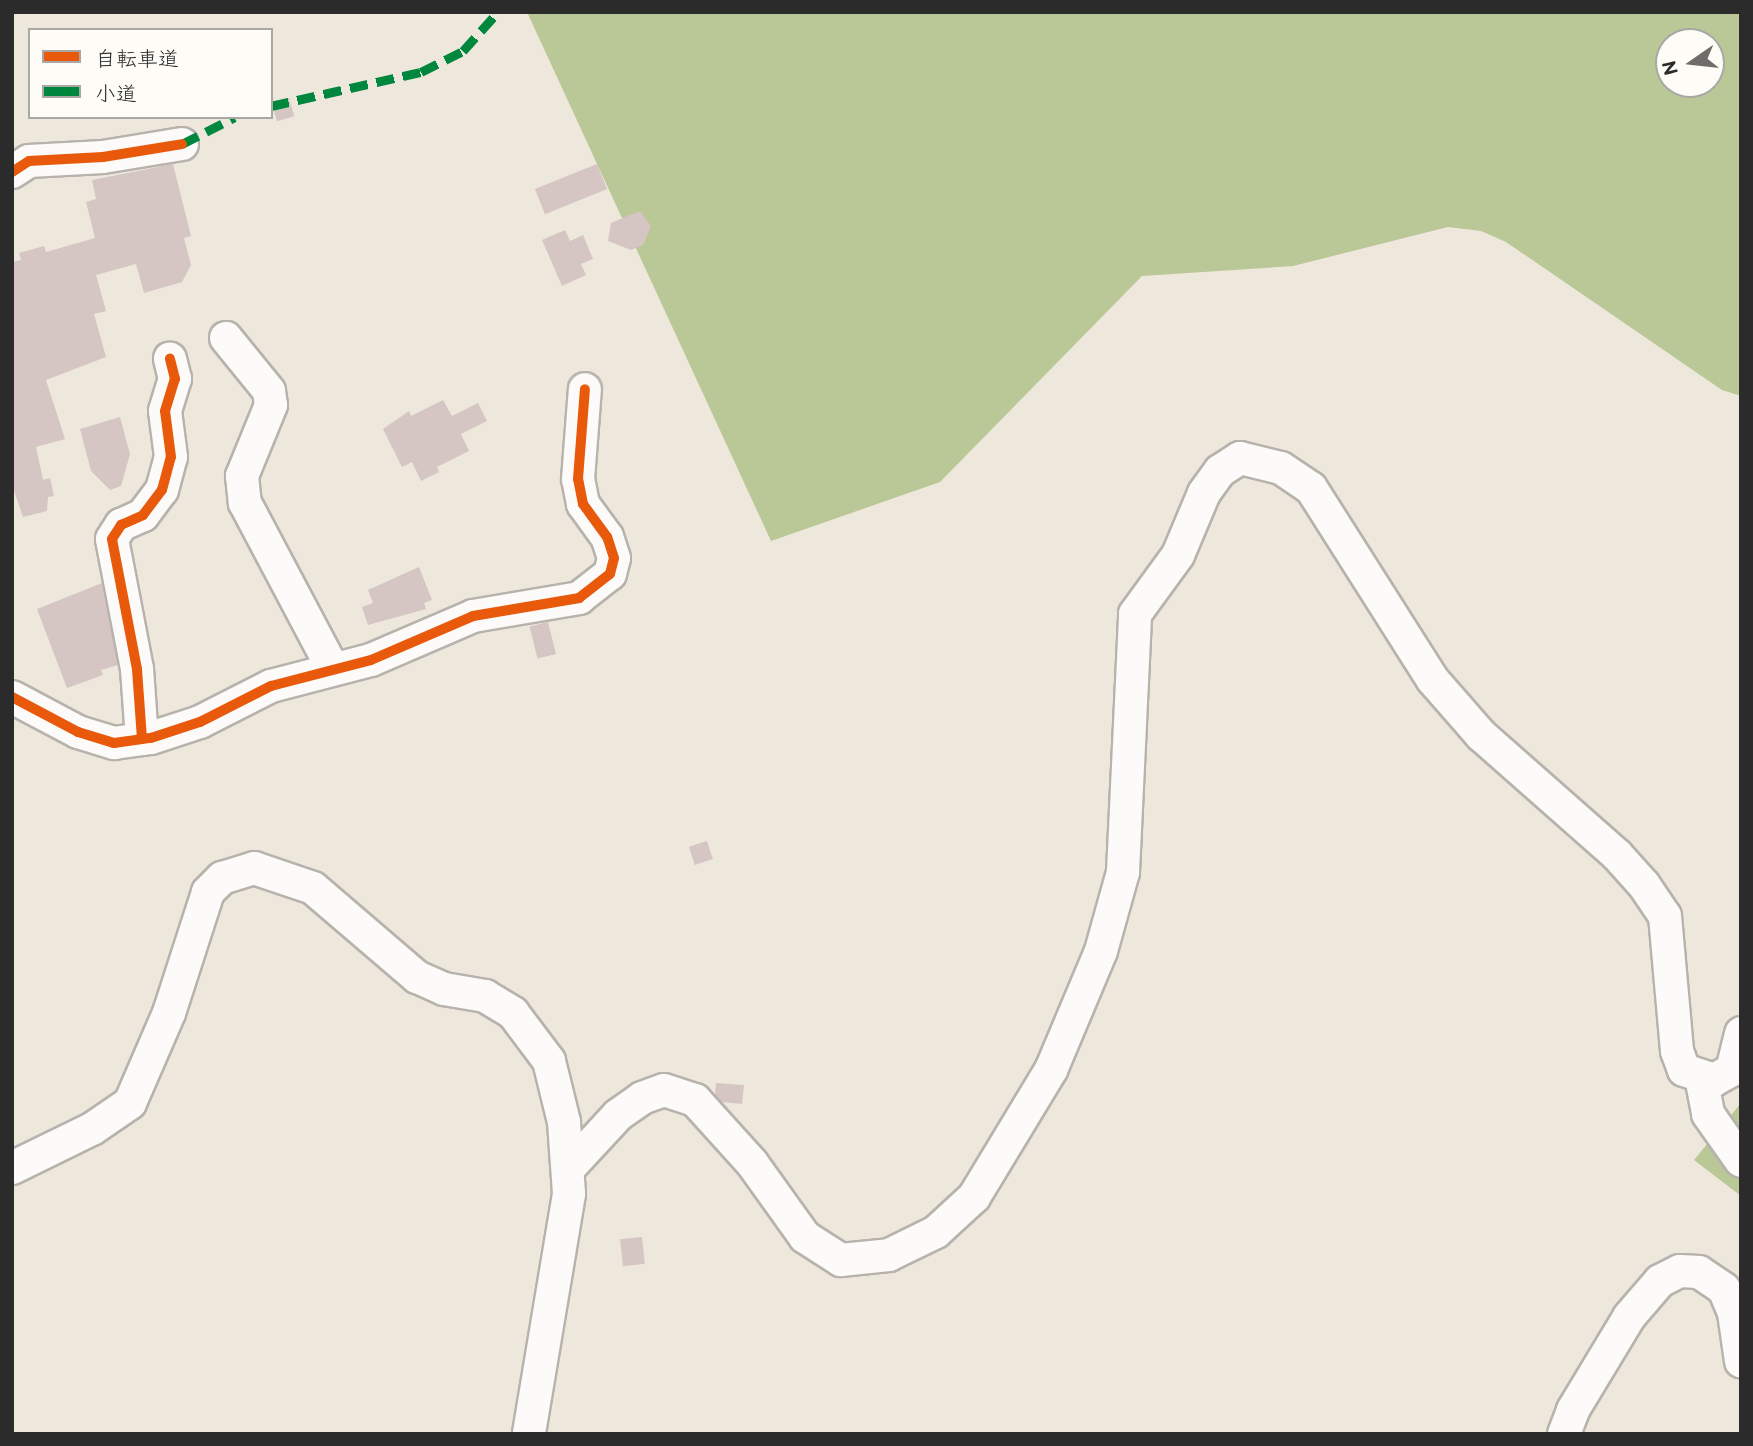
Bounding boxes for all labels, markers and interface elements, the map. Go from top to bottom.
legend [28,28,273,119]
north arrow [1655,28,1725,98]
text: 自転車道 [95,47,179,72]
text: N [1658,58,1684,77]
text: 小道 [95,82,137,107]

